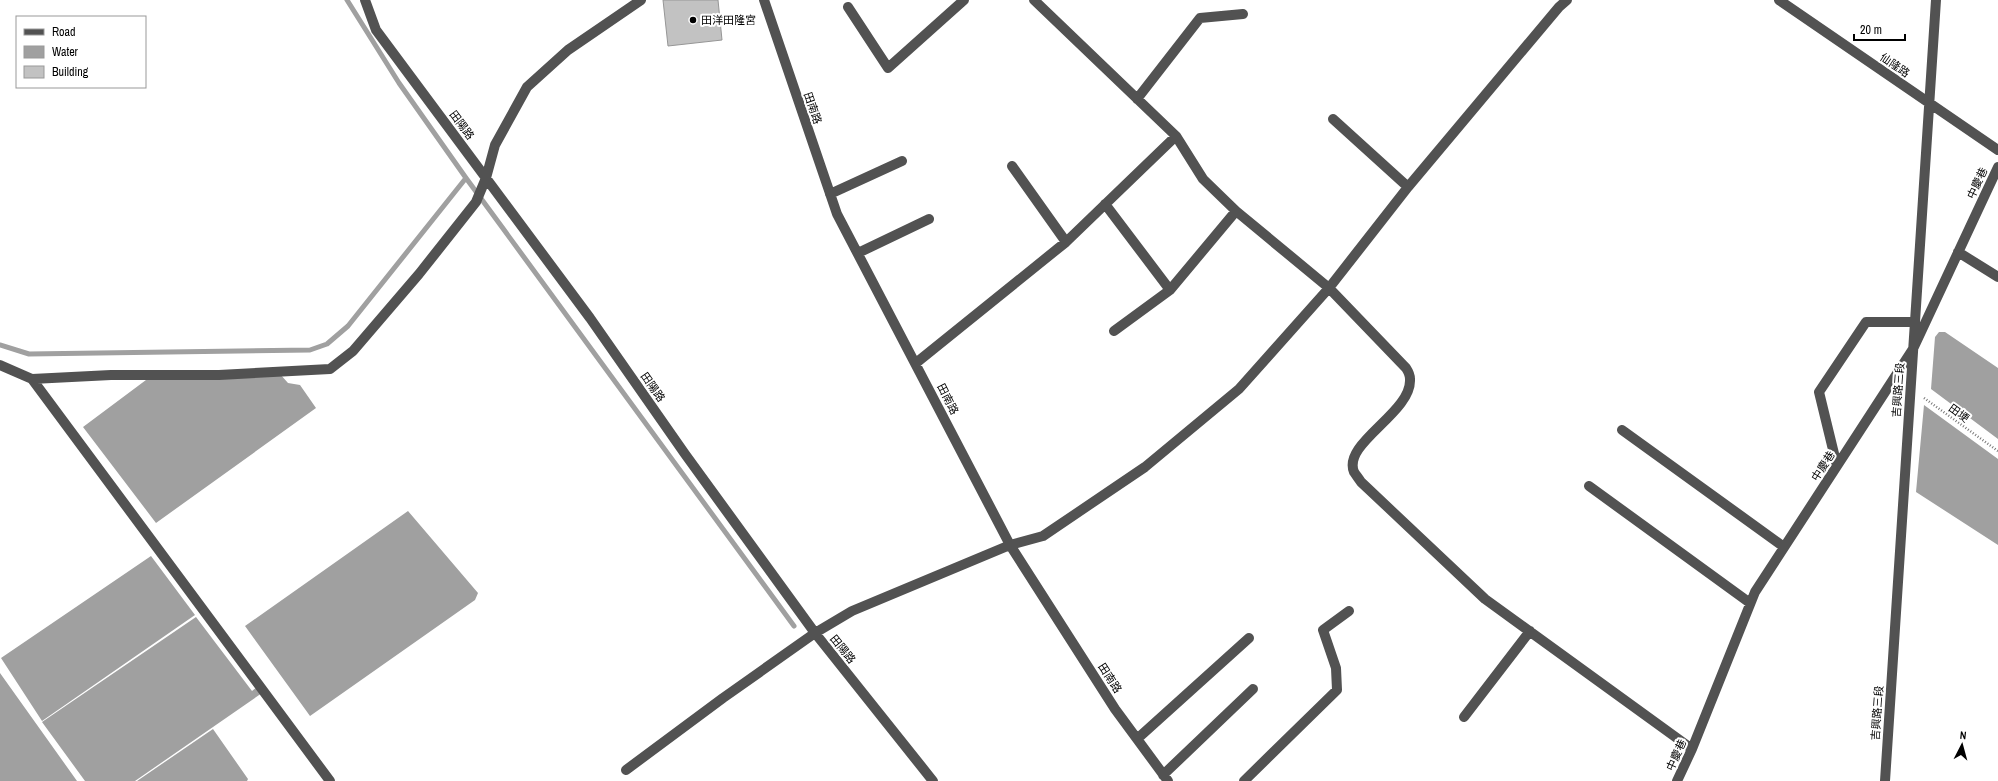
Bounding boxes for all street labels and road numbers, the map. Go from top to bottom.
street label: 仙隆路 [1877,50,1913,80]
street label: 田南路 [801,90,825,126]
street label: 田陽路 [446,108,478,142]
street label: 中慶巷 [1964,165,1990,201]
street label: 吉興路三段 [1889,362,1907,418]
street label: 田陽路 [638,369,668,405]
street label: 田南路 [934,381,962,417]
street label: 田埂 [1946,401,1972,425]
street label: 中慶巷 [1808,448,1838,484]
street label: 田陽路 [827,632,859,666]
street label: 田南路 [1095,660,1125,696]
street label: 吉興路三段 [1868,685,1886,741]
street label: 中慶巷 [1663,737,1689,773]

